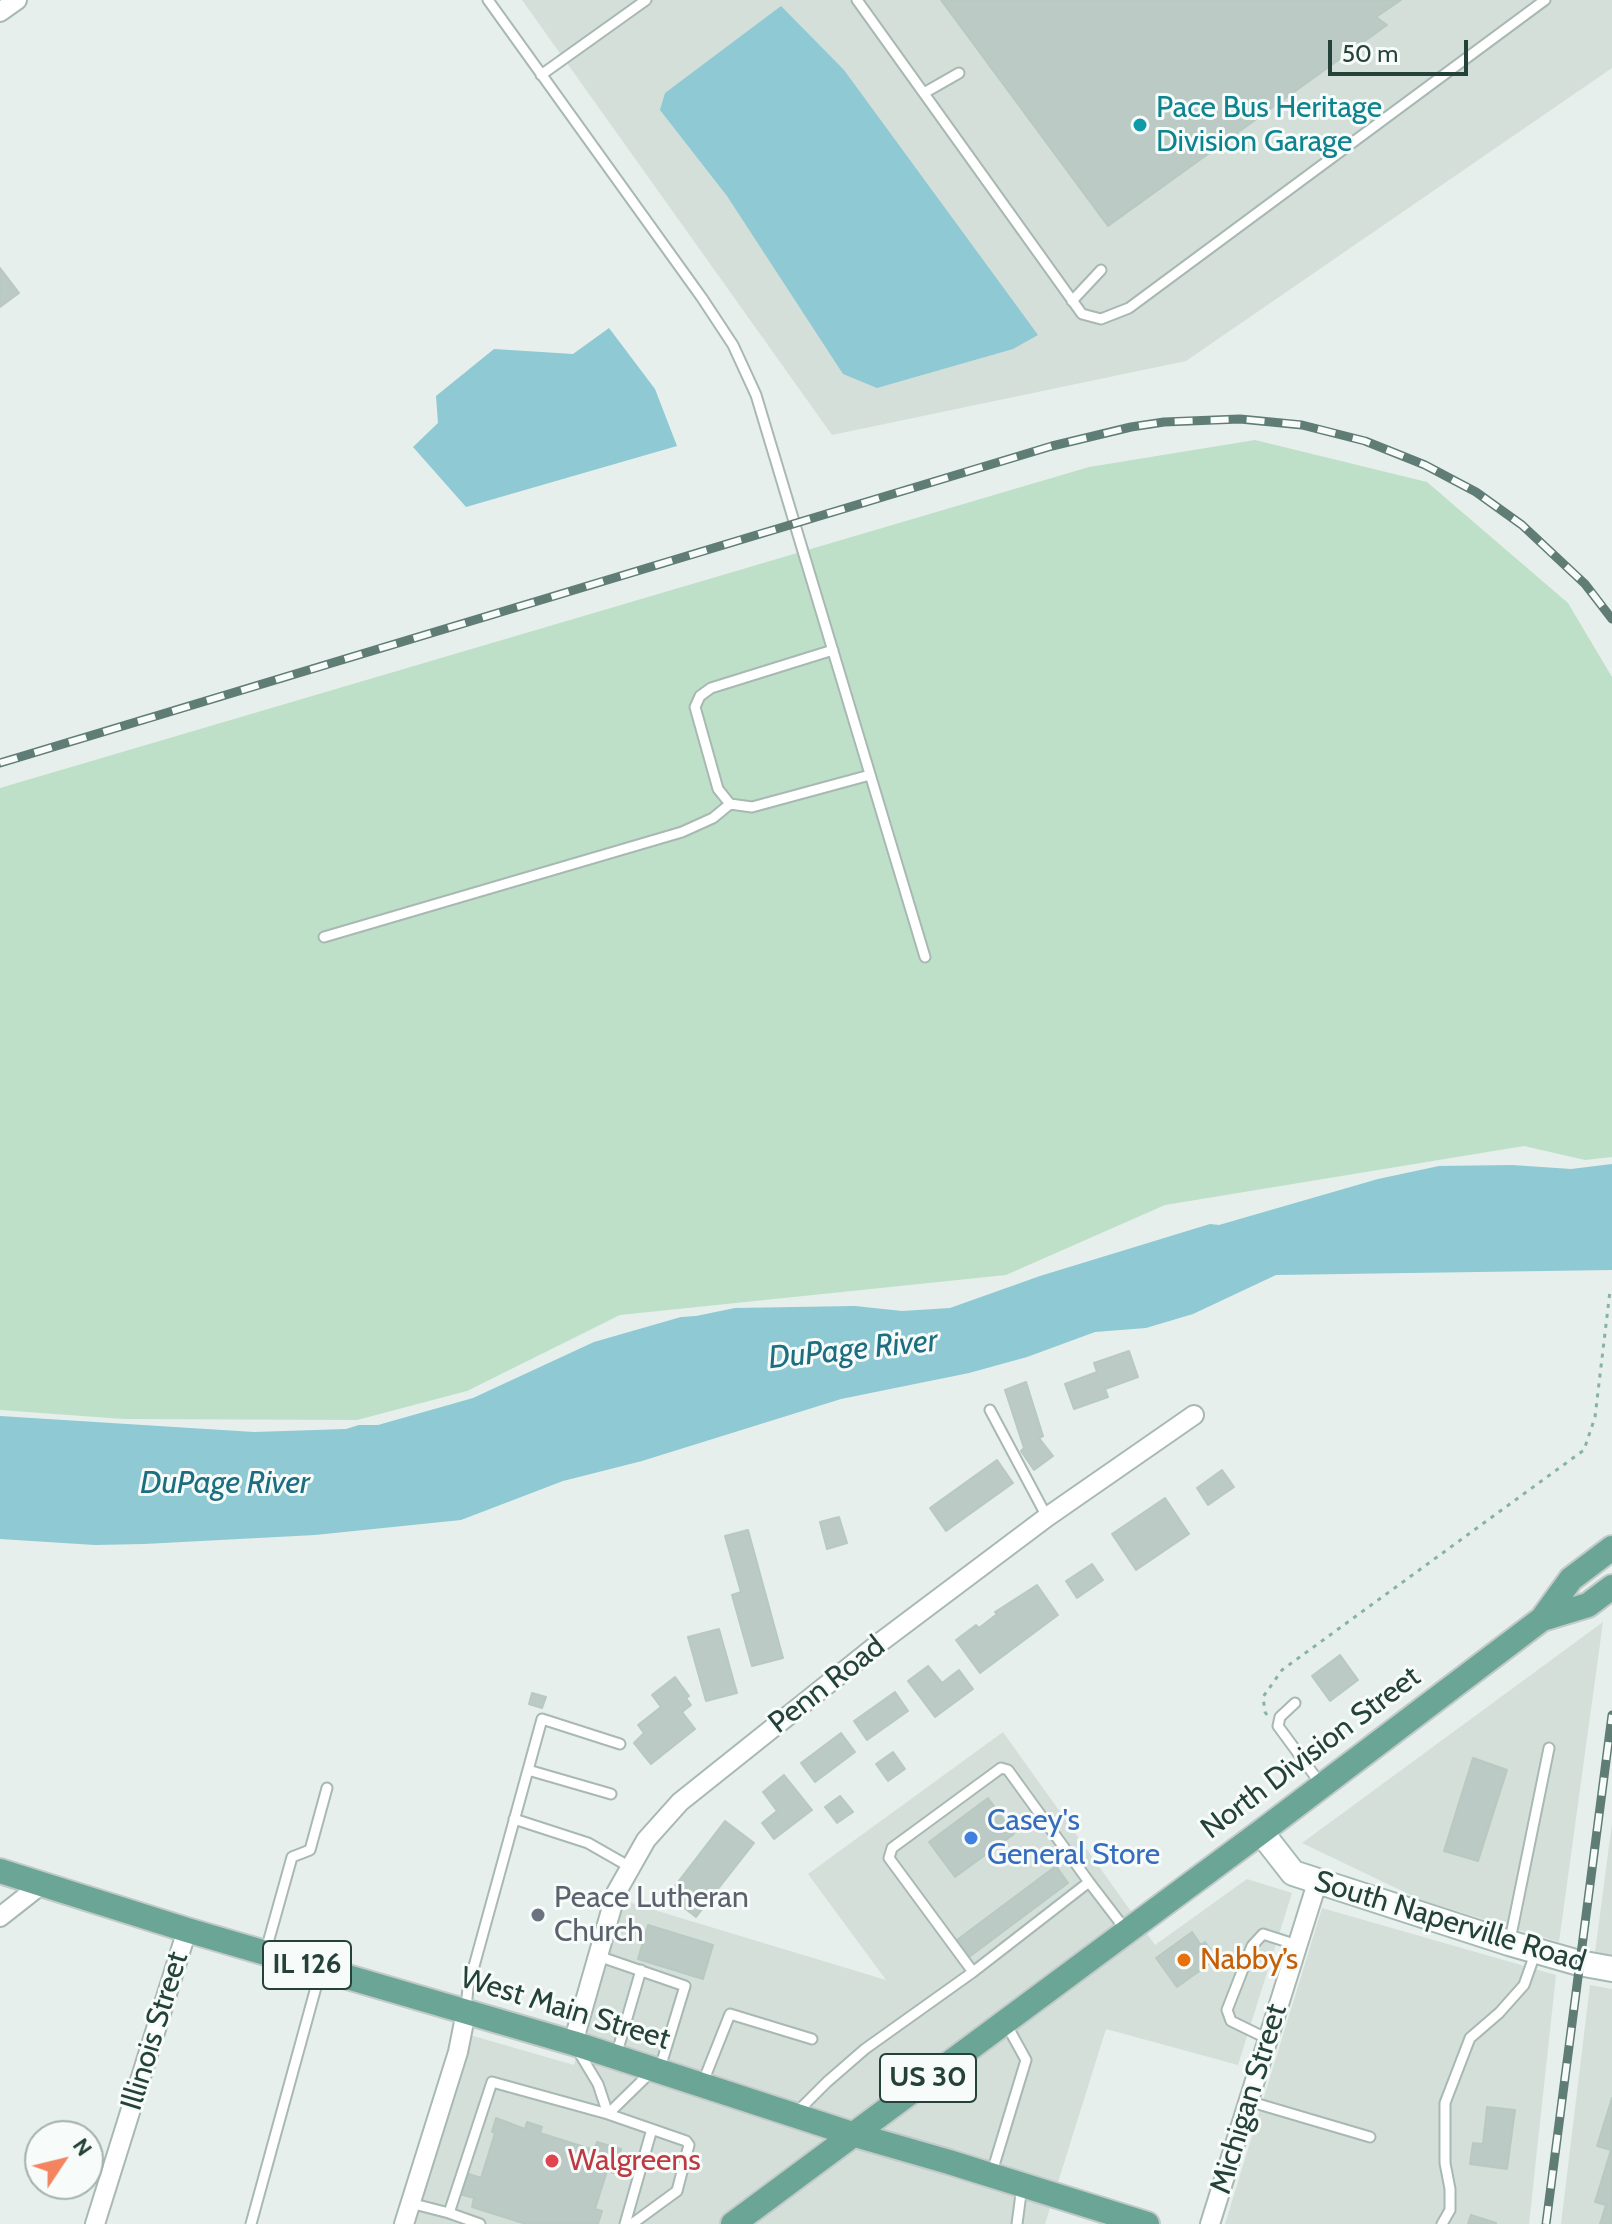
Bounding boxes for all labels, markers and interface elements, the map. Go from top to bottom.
scale bar [1332,24,1472,74]
text: 50 m [1342,39,1398,68]
place label: Pace Bus Heritage Division Garage [1156,90,1382,160]
marker: Pace Bus Heritage Division Garage [1131,116,1149,134]
water label: DuPage River [767,1322,939,1378]
water label: DuPage River [140,1465,310,1503]
street label: Penn Road [762,1628,892,1742]
street label: North Division Street [1194,1659,1428,1847]
place label: Casey's General Store [987,1803,1160,1874]
marker: Casey's General Store [962,1829,980,1847]
street label: South Naperville Road [1310,1864,1590,1980]
place label: Peace Lutheran Church [554,1880,749,1950]
marker: Peace Lutheran Church [529,1906,547,1924]
road number: IL 126 [263,1941,351,1989]
place label: Nabby’s [1200,1942,1298,1978]
street label: Illinois Street [114,1947,196,2115]
marker: Nabby’s [1175,1951,1193,1969]
street label: West Main Street [456,1960,674,2058]
street label: Michigan Street [1203,2000,1295,2198]
road number: US 30 [880,2054,976,2102]
north arrow [24,2120,104,2200]
text: N [67,2133,98,2161]
place label: Walgreens [568,2143,701,2179]
marker: Walgreens [543,2152,561,2170]

